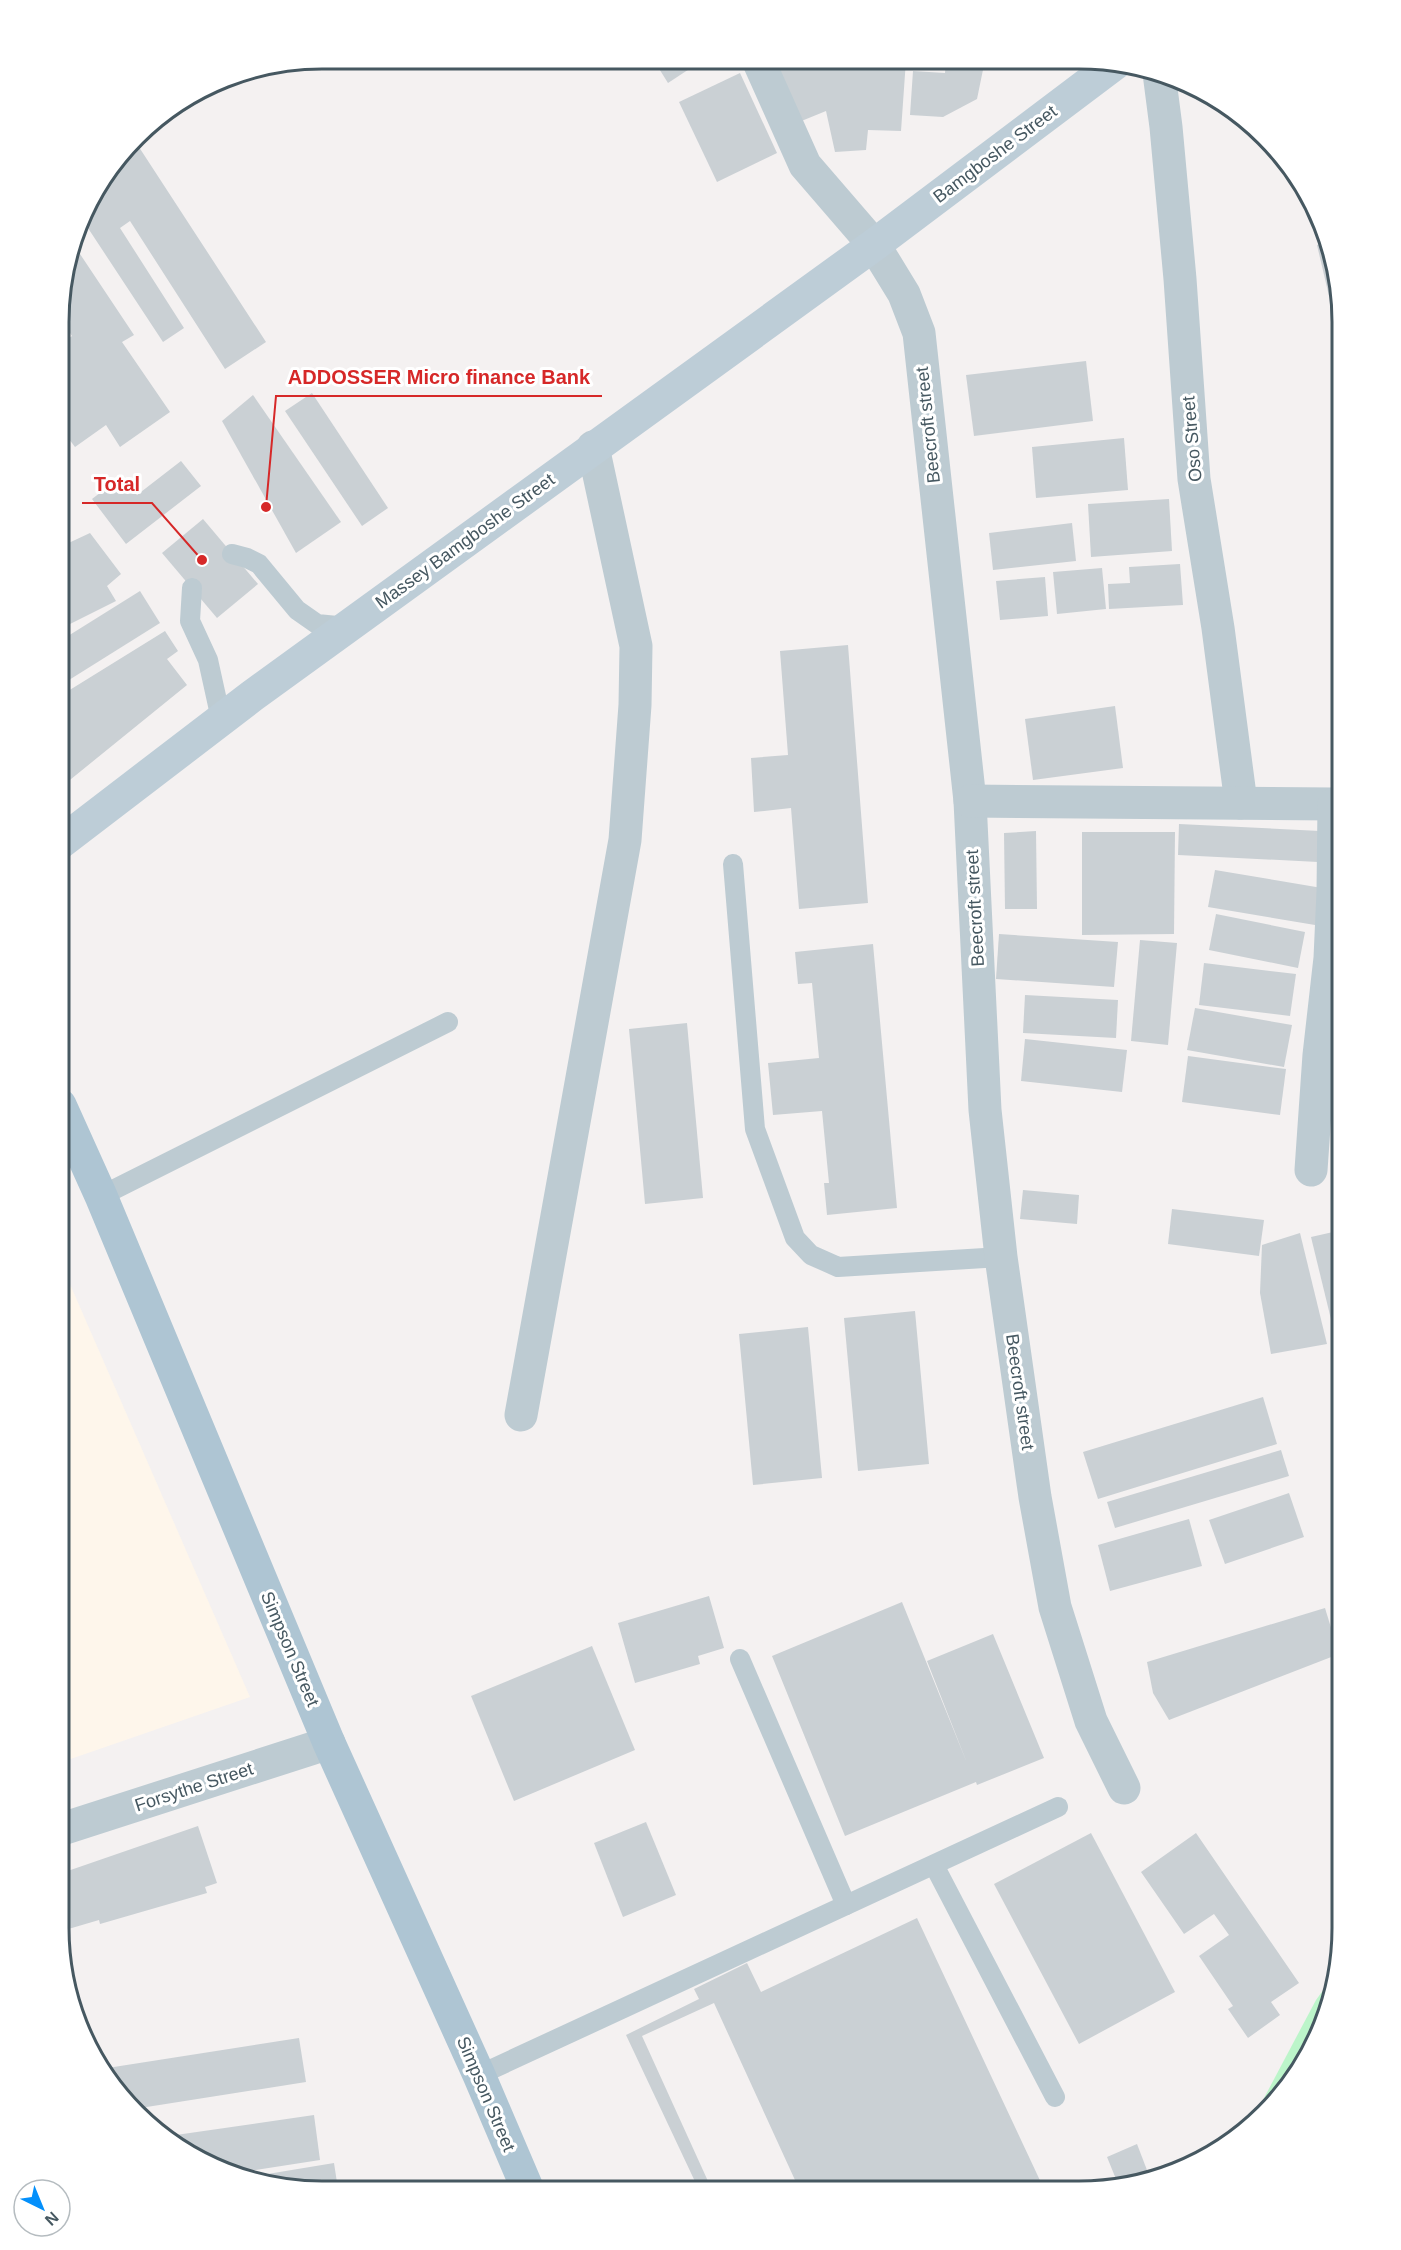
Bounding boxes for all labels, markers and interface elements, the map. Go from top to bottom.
street label: Bamgboshe Street [929,101,1061,207]
callout: ADDOSSER Micro finance Bank [276,358,602,396]
text: ADDOSSER Micro finance Bank [288,366,591,388]
street label: Beecroft street [912,366,944,484]
street label: Oso Street [1178,395,1206,483]
callout: Total [82,465,152,503]
street label: Massey Bamgboshe Street [372,469,558,613]
text: Total [94,473,140,495]
street label: Beecroft street [962,849,988,967]
street label: Beecroft street [1002,1333,1038,1451]
street label: Simpson Street [257,1588,323,1710]
street label: Forsythe Street [132,1758,256,1816]
street label: Simpson Street [453,2033,519,2155]
north arrow [12,2178,72,2238]
text: N [42,2208,62,2229]

